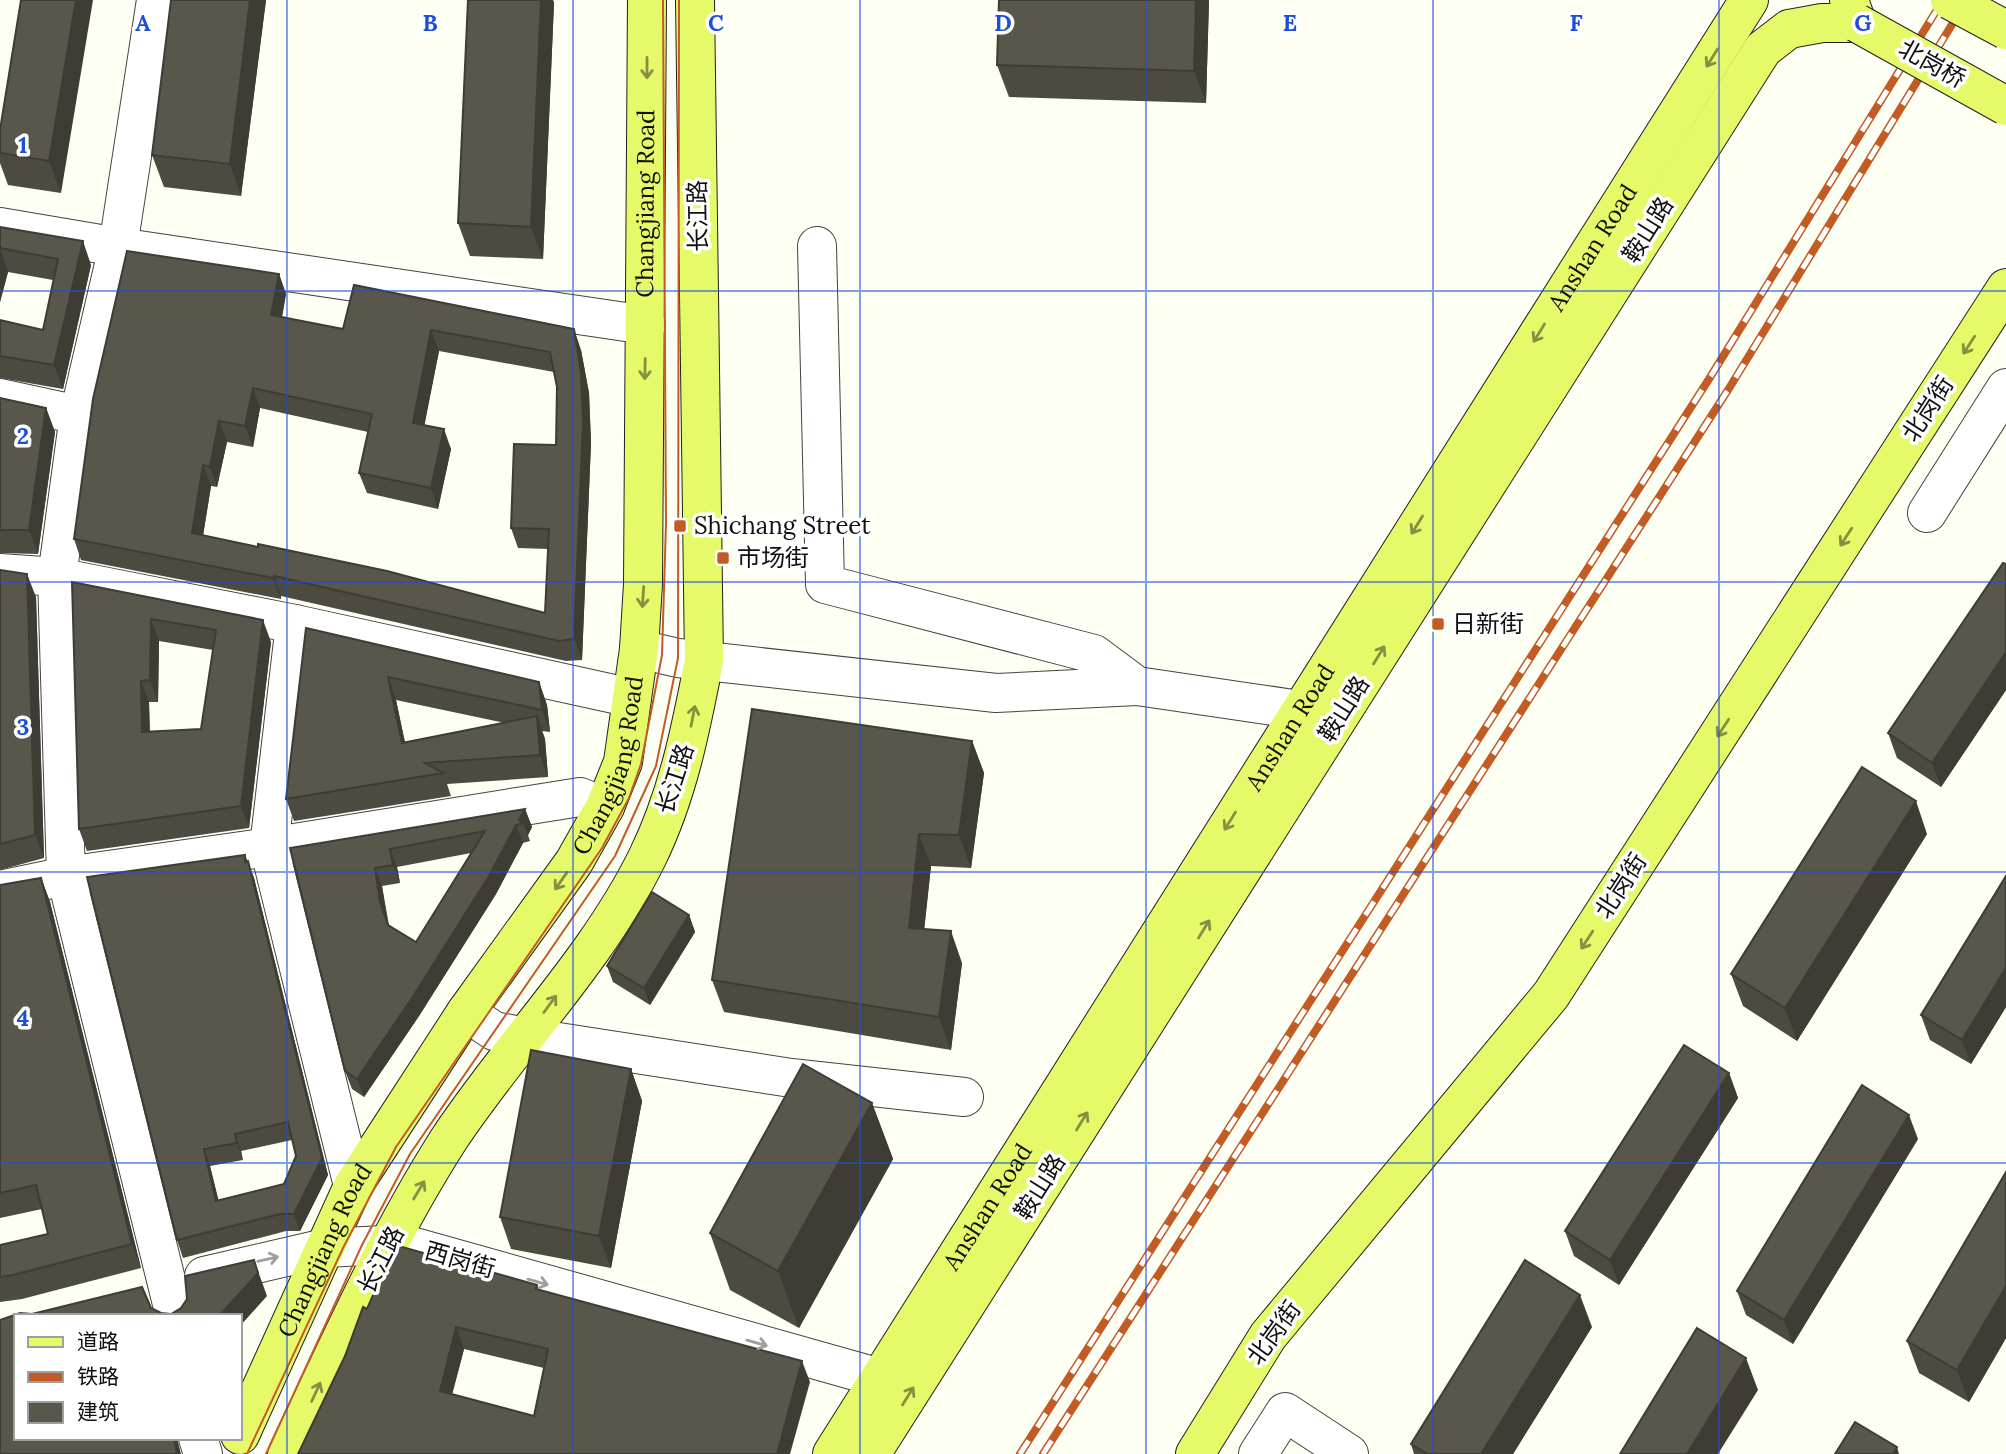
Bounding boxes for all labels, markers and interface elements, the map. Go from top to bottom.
text: A [135,8,151,37]
text: B [422,8,438,37]
text: C [708,8,724,37]
text: D [994,8,1012,37]
text: E [1283,8,1297,37]
text: F [1569,8,1583,37]
text: G [1854,8,1872,37]
street label: 北岗桥 [1893,33,1971,95]
one-way arrow [1705,47,1719,67]
one-way arrow [640,56,654,79]
street label: Changjiang Road [629,109,661,298]
text: 1 [18,130,28,159]
street label: Anshan Road [1540,178,1644,318]
street label: 长江路 [681,180,714,252]
street label: 鞍山路 [1615,191,1680,268]
one-way arrow [1531,323,1546,342]
one-way arrow [1962,335,1976,355]
one-way arrow [639,357,652,380]
street label: 北岗街 [1895,370,1960,447]
text: 2 [17,421,29,450]
place label: Shichang Street [694,510,871,541]
one-way arrow [1410,515,1424,535]
marker: Shichang Street [672,518,688,534]
one-way arrow [1839,526,1853,546]
place label: 市场街 [737,542,809,573]
marker: 市场街 [715,550,731,566]
one-way arrow [636,585,649,608]
place label: 日新街 [1452,608,1524,639]
marker: 日新街 [1430,616,1446,632]
one-way arrow [1372,645,1386,665]
street label: Anshan Road [1238,658,1341,797]
street label: 鞍山路 [1311,670,1376,747]
street label: Changjiang Road [565,674,650,861]
one-way arrow [687,705,701,728]
text: 3 [17,712,29,741]
one-way arrow [1716,718,1730,737]
street label: 长江路 [649,740,700,818]
one-way arrow [1223,811,1237,831]
street label: 北岗街 [1588,847,1653,924]
one-way arrow [554,871,568,890]
one-way arrow [1197,920,1211,940]
one-way arrow [1579,930,1594,949]
one-way arrow [543,995,557,1014]
text: 4 [17,1003,29,1032]
one-way arrow [1076,1112,1090,1132]
street label: Anshan Road [935,1138,1039,1277]
street label: 鞍山路 [1007,1148,1072,1225]
street label: Changjiang Road [270,1157,378,1342]
one-way arrow [412,1180,426,1200]
street label: 长江路 [350,1221,411,1299]
street label: 西岗街 [421,1235,499,1284]
one-way arrow [256,1252,279,1265]
one-way arrow [527,1276,549,1289]
street label: 北岗街 [1240,1294,1307,1371]
legend [14,1314,242,1440]
text: 道路 [77,1328,119,1355]
one-way arrow [746,1338,768,1351]
text: 铁路 [77,1363,119,1390]
one-way arrow [310,1382,324,1403]
one-way arrow [901,1387,915,1407]
text: 建筑 [77,1398,119,1425]

